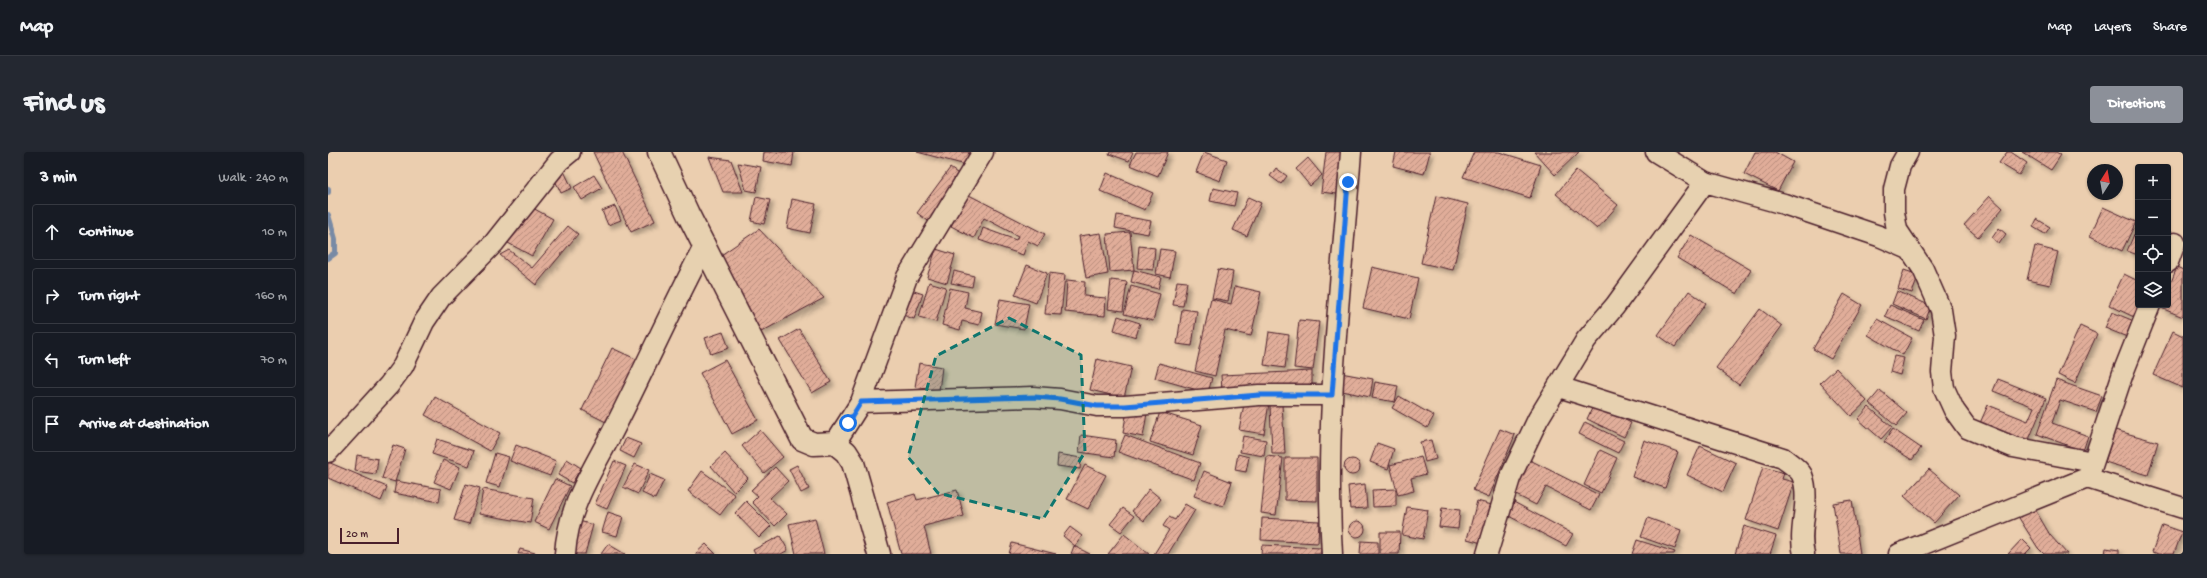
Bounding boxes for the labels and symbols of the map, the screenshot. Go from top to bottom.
north arrow [2087,164,2123,200]
route end [1339,173,1357,191]
route start [839,414,857,432]
scale bar [340,526,399,545]

